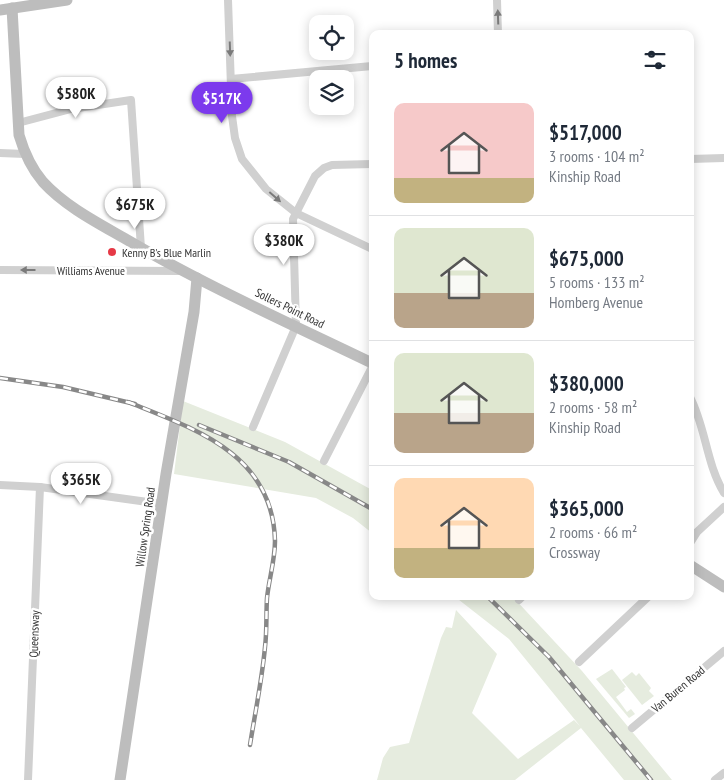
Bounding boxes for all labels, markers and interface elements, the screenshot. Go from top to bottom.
one-way arrow [494,9,502,25]
map controls [309,15,354,115]
button: locate [309,15,354,60]
one-way arrow [226,41,234,57]
icon: filters [641,46,669,74]
text: 5 homes [394,47,457,74]
button: layers [309,70,354,115]
pin: $580K [41,76,111,119]
pin: $517K [187,82,257,124]
text: $580K [57,83,95,103]
text: $517K [203,88,241,108]
text: $517,000 [549,119,622,146]
icon: home [434,123,494,183]
text: 3 rooms · 104 m² [549,146,645,166]
text: Kinship Road [549,166,621,186]
pin: $675K [100,188,170,230]
one-way arrow [268,192,281,203]
text: $675K [116,194,154,214]
pin: $380K [249,224,319,266]
text: $380K [265,230,303,250]
place label: Kenny B's Blue Marlin [122,245,211,260]
text: $675,000 [549,245,624,272]
marker: Kenny B's Blue Marlin [106,246,118,258]
icon: home [434,248,494,308]
street label: Williams Avenue [57,263,125,278]
one-way arrow [20,266,36,274]
text: 5 rooms · 133 m² [549,272,645,292]
street label: Sollers Point Road [253,285,327,331]
text: Homberg Avenue [549,292,643,312]
text: $380,000 [549,370,624,397]
icon: home [434,373,494,433]
text: 2 rooms · 58 m² [549,397,637,417]
text: Kinship Road [549,417,621,437]
pin: $365K [46,462,116,505]
text: $365K [62,469,100,489]
street label: Willow Spring Road [132,486,158,568]
text: $365,000 [549,495,624,522]
icon: home [434,498,494,558]
text: 2 rooms · 66 m² [549,522,637,542]
text: Crossway [549,542,600,562]
street label: Queensway [26,610,42,658]
street label: Van Buren Road [647,662,708,716]

